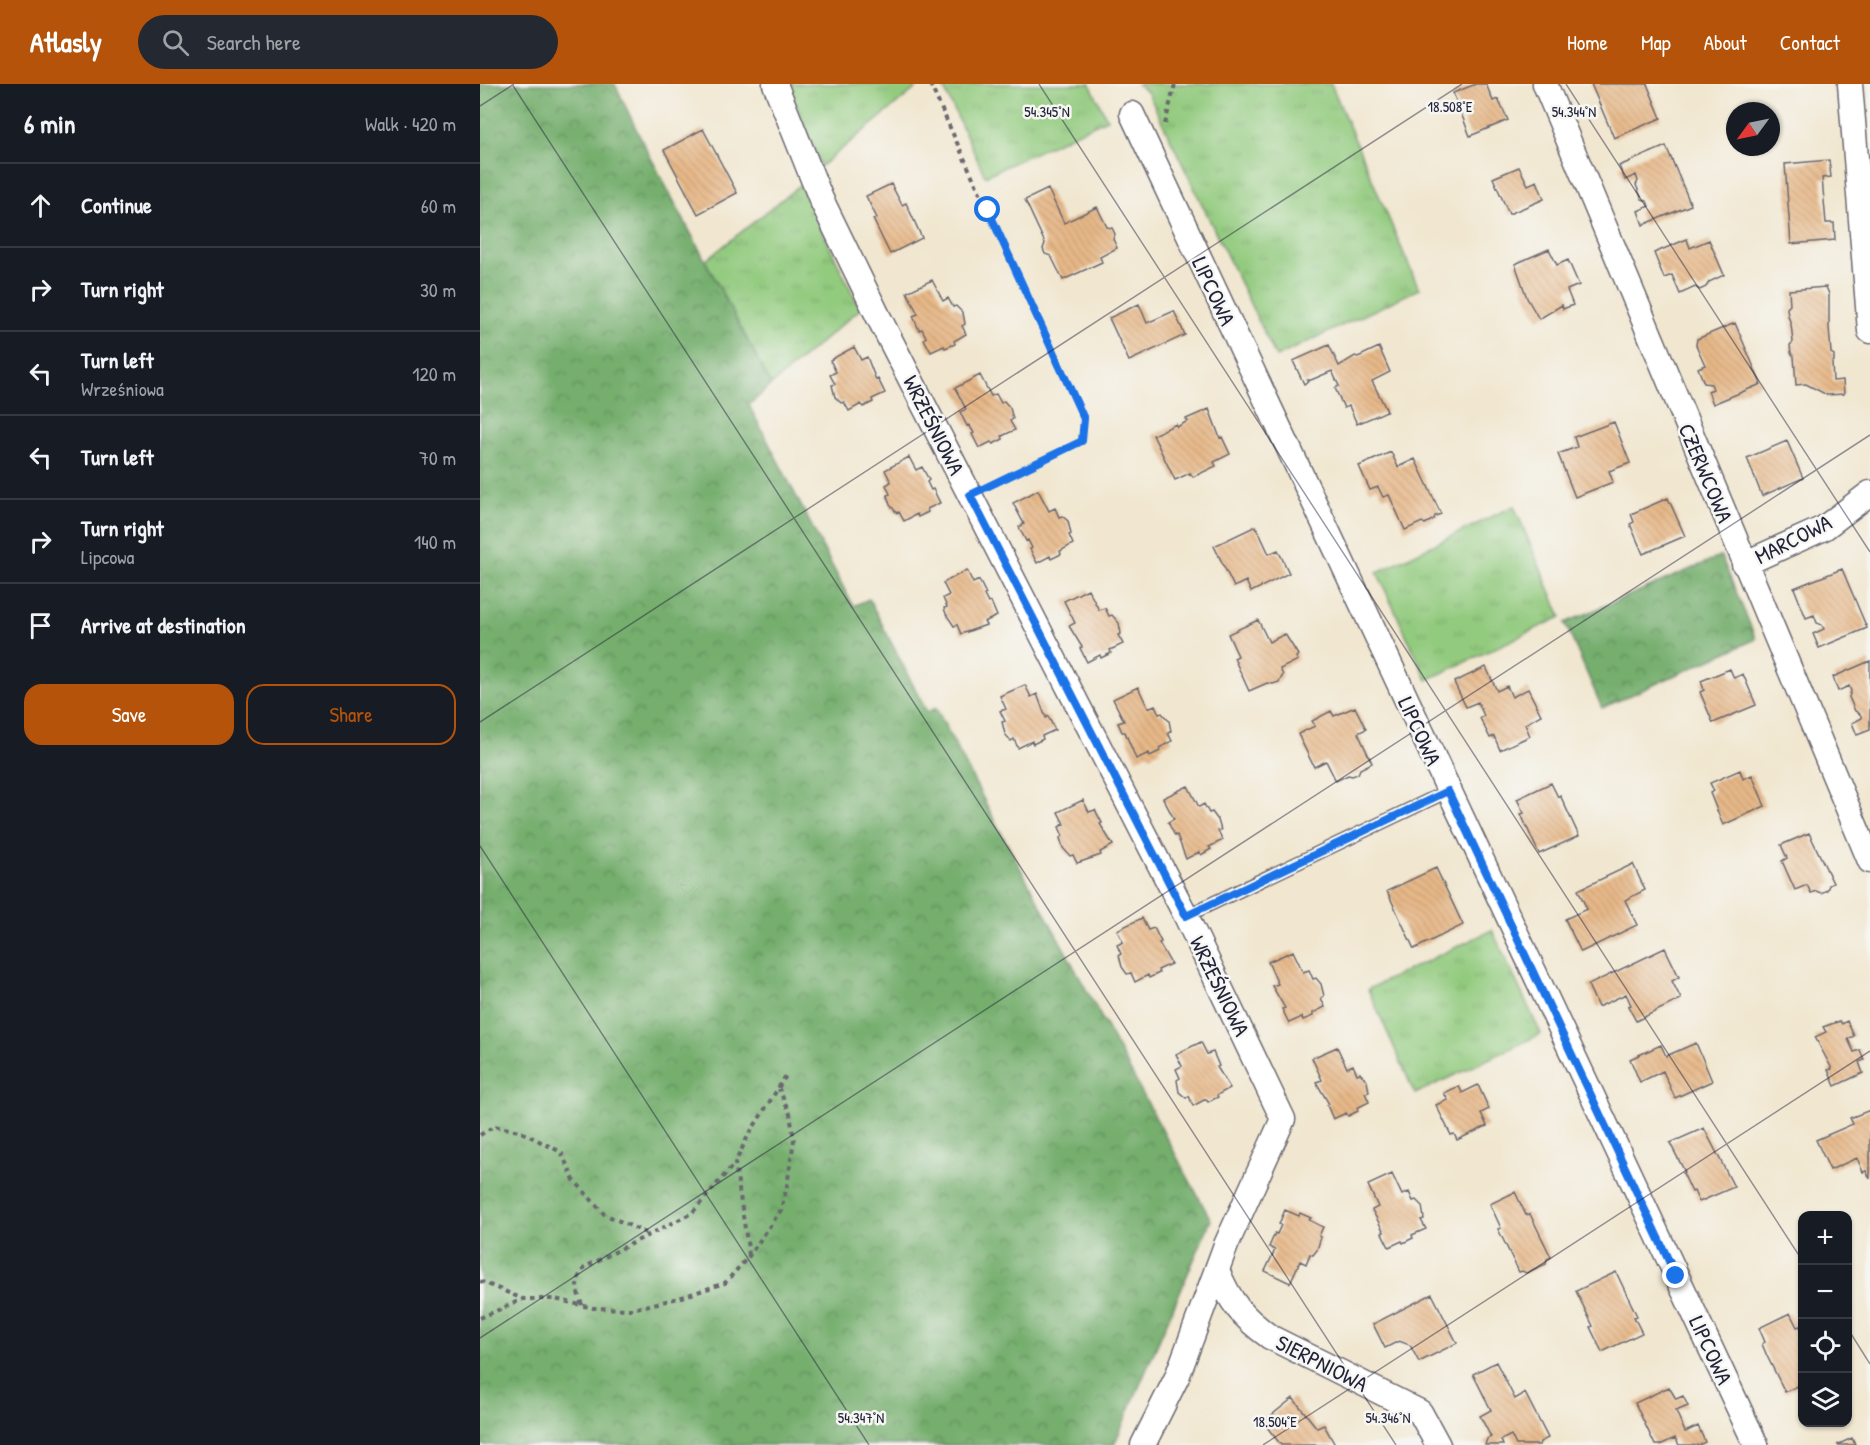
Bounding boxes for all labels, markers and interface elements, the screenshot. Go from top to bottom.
search box [138,15,558,69]
text: Atlasly [30,23,102,61]
icon: search [159,26,192,59]
text: Search here [207,27,301,57]
text: Home [1567,28,1608,57]
text: Map [1641,28,1671,57]
text: About [1704,28,1747,57]
text: Contact [1780,28,1840,57]
text: 18.508°E [1428,96,1473,117]
text: 54.345°N [1024,101,1070,122]
text: 54.344°N [1552,101,1596,122]
north arrow [1726,102,1780,156]
text: 6 min [24,106,76,141]
text: Walk · 420 m [365,110,456,137]
icon: ahead [24,189,57,222]
text: Continue [81,190,152,220]
text: 60 m [421,192,456,219]
route start [974,196,1000,222]
street label: LIPCOWA [1185,252,1243,330]
icon: right [24,273,57,306]
text: Turn right [81,274,164,304]
text: 30 m [420,276,456,303]
text: Turn left [81,345,154,375]
icon: left [24,357,57,390]
text: 120 m [412,360,456,387]
street label: WRZEŚNIOWA [896,370,972,480]
text: Wrześniowa [81,375,164,402]
street label: CZERWCOWA [1672,419,1740,527]
icon: left [24,441,57,474]
text: Turn left [81,442,154,472]
text: 70 m [419,444,456,471]
street label: MARCOWA [1749,507,1837,571]
text: Turn right [81,513,164,543]
icon: right [24,525,57,558]
text: 140 m [414,528,456,555]
text: Lipcowa [81,543,134,570]
icon: arrive [24,609,57,642]
text: Arrive at destination [81,610,246,640]
button: Save [24,684,234,745]
button: Share [246,684,456,745]
street label: LIPCOWA [1391,692,1449,770]
street label: WRZEŚNIOWA [1183,931,1257,1041]
map controls [1798,1211,1852,1427]
button: + [1798,1211,1852,1265]
route end [1662,1262,1688,1288]
button: − [1798,1265,1852,1319]
street label: LIPCOWA [1682,1311,1740,1389]
button: locate [1798,1319,1852,1373]
street label: SIERPNIOWA [1271,1327,1373,1399]
button: layers [1798,1373,1852,1427]
text: 54.347°N [838,1407,884,1428]
text: 54.346°N [1366,1407,1410,1428]
text: 18.504°E [1253,1411,1297,1432]

